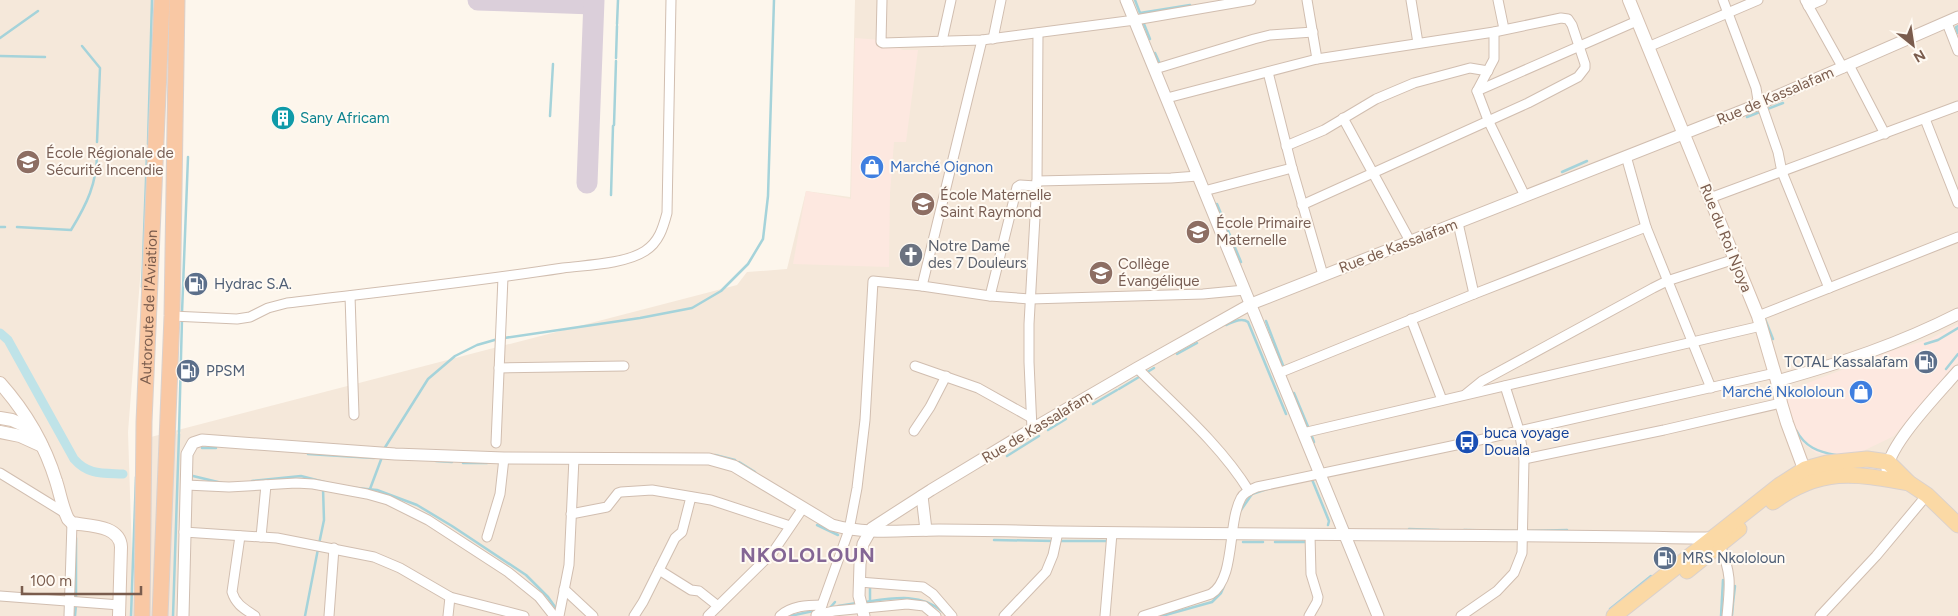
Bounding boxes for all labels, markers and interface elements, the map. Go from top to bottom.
north arrow [1888,20,1938,70]
text: N [1910,46,1928,66]
street label: Rue de Kassalafam [1714,63,1836,129]
building icon: Sany Africam [270,105,296,131]
place label: Sany Africam [300,109,389,127]
place label: École Régionale de Sécurité Incendie [46,144,174,179]
school or university icon: École Régionale de Sécurité Incendie [15,149,41,175]
shop icon: Marché Oignon [859,154,885,180]
place label: Marché Oignon [890,158,993,176]
street label: Rue du Roi Njoya [1696,181,1756,295]
place label: École Maternelle Saint Raymond [940,186,1051,221]
school or university icon: École Maternelle Saint Raymond [910,191,936,217]
place label: École Primaire Maternelle [1216,214,1311,249]
street label: Rue de Kassalafam [1336,215,1460,277]
school or university icon: École Primaire Maternelle [1185,219,1211,245]
street label: Autoroute de l'Aviation [137,229,161,385]
place label: Notre Dame des 7 Douleurs [928,237,1027,272]
church icon: Notre Dame des 7 Douleurs [898,242,924,268]
place label: Collège Évangélique [1118,255,1200,290]
school or university icon: Collège Évangélique [1088,260,1114,286]
fuel station icon: Hydrac S.A. [183,271,209,297]
place label: Hydrac S.A. [214,275,292,293]
fuel station icon: TOTAL Kassalafam [1913,349,1939,375]
place label: TOTAL Kassalafam [1784,353,1908,371]
fuel station icon: PPSM [175,358,201,384]
place label: PPSM [206,362,245,380]
shop icon: Marché Nkololoun [1848,379,1874,405]
place label: Marché Nkololoun [1722,383,1844,401]
street label: Rue de Kassalafam [979,387,1095,467]
place label: buca voyage Douala [1484,424,1569,459]
bus stop icon: buca voyage Douala [1454,429,1480,455]
district label: NKOLOLOUN [740,543,876,567]
fuel station icon: MRS Nkololoun [1652,545,1678,571]
place label: MRS Nkololoun [1682,549,1785,567]
scale bar [22,564,141,596]
text: 100 m [30,572,72,590]

